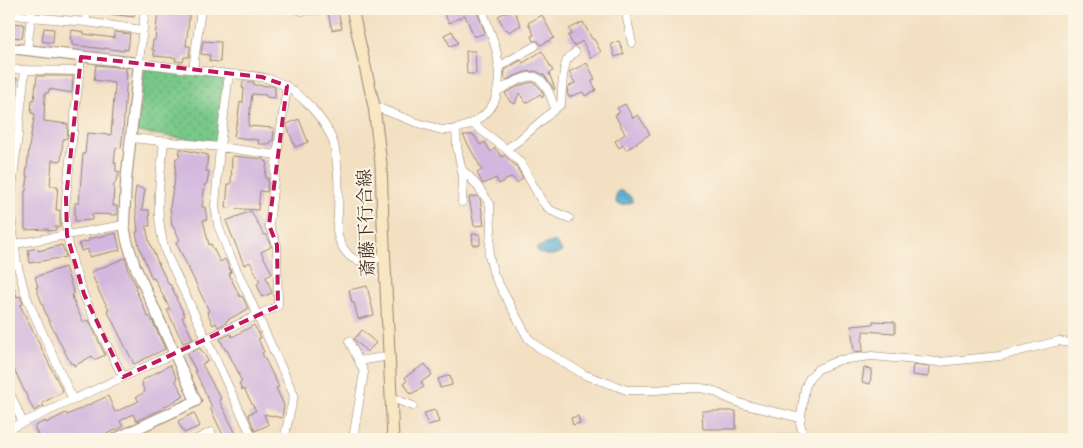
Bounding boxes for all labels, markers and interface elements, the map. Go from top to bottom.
street label: 斎藤下行合線 [353,169,382,277]

